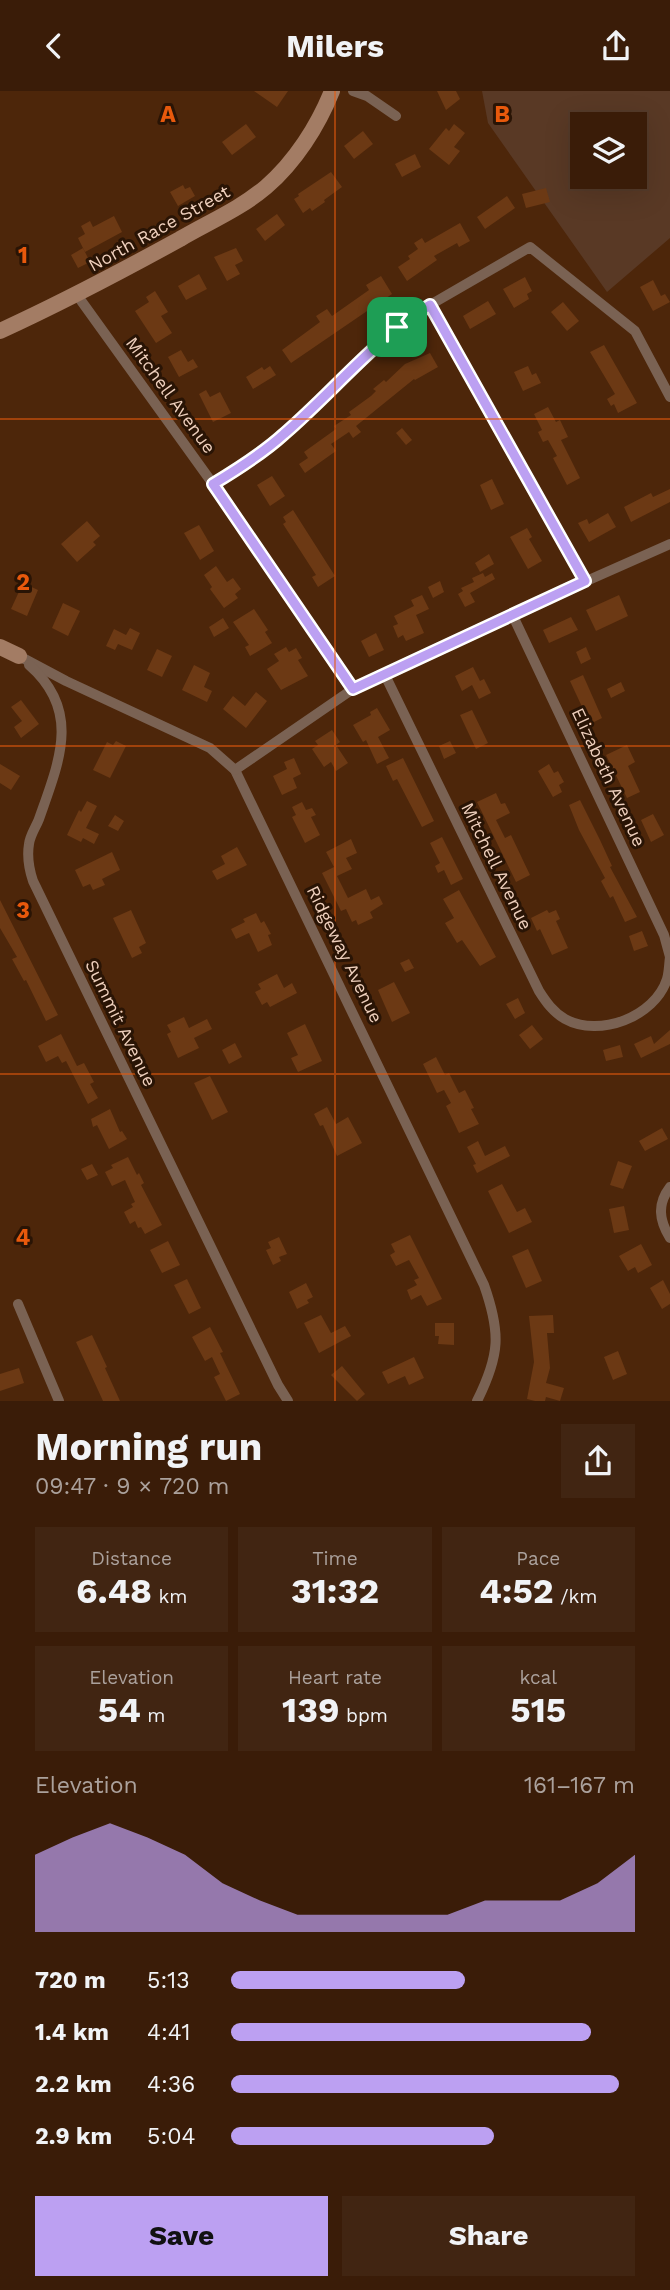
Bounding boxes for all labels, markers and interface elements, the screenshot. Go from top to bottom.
icon: back [35,27,73,65]
text: Milers [286,27,384,65]
icon: share [597,27,635,65]
text: A [160,101,176,128]
text: B [494,101,510,128]
map controls [570,112,647,189]
button: layers [570,112,647,189]
street label: North Race Street [85,180,234,276]
text: 1 [18,242,28,269]
pin [367,297,427,357]
icon: arrive [378,308,416,346]
street label: Mitchell Avenue [122,333,220,457]
text: 2 [16,569,30,596]
street label: Elizabeth Avenue [568,704,650,850]
street label: Mitchell Avenue [457,799,537,933]
street label: Ridgeway Avenue [303,882,387,1026]
text: 3 [16,897,30,924]
street label: Summit Avenue [81,956,161,1090]
text: 4 [16,1224,31,1251]
button: share [561,1424,635,1498]
text: Morning run [35,1425,262,1469]
text: 09:47 · 9 × 720 m [35,1473,230,1500]
text: Distance [91,1547,172,1570]
text: Time [312,1547,358,1570]
text: Pace [516,1547,560,1570]
text: 6.48 [76,1570,152,1612]
text: 31:32 [291,1570,379,1612]
text: 4:52 [479,1570,554,1612]
text: km [152,1585,187,1608]
text: /km [554,1585,597,1608]
text: Elevation [89,1666,174,1689]
text: Heart rate [288,1666,382,1689]
text: kcal [520,1666,557,1689]
text: 54 [98,1689,141,1731]
text: 139 [282,1689,339,1731]
text: 515 [510,1689,566,1731]
text: m [141,1704,165,1727]
text: bpm [339,1704,388,1727]
text: Elevation [35,1772,138,1799]
text: 161–167 m [524,1772,635,1799]
text: 720 m [35,1967,106,1994]
text: 5:13 [147,1967,190,1994]
text: 1.4 km [35,2019,109,2046]
text: 4:41 [147,2019,191,2046]
text: 2.2 km [35,2071,112,2098]
text: 4:36 [147,2071,195,2098]
text: 2.9 km [35,2123,112,2150]
text: 5:04 [147,2123,196,2150]
button: Save [35,2196,328,2276]
button: Share [342,2196,635,2276]

